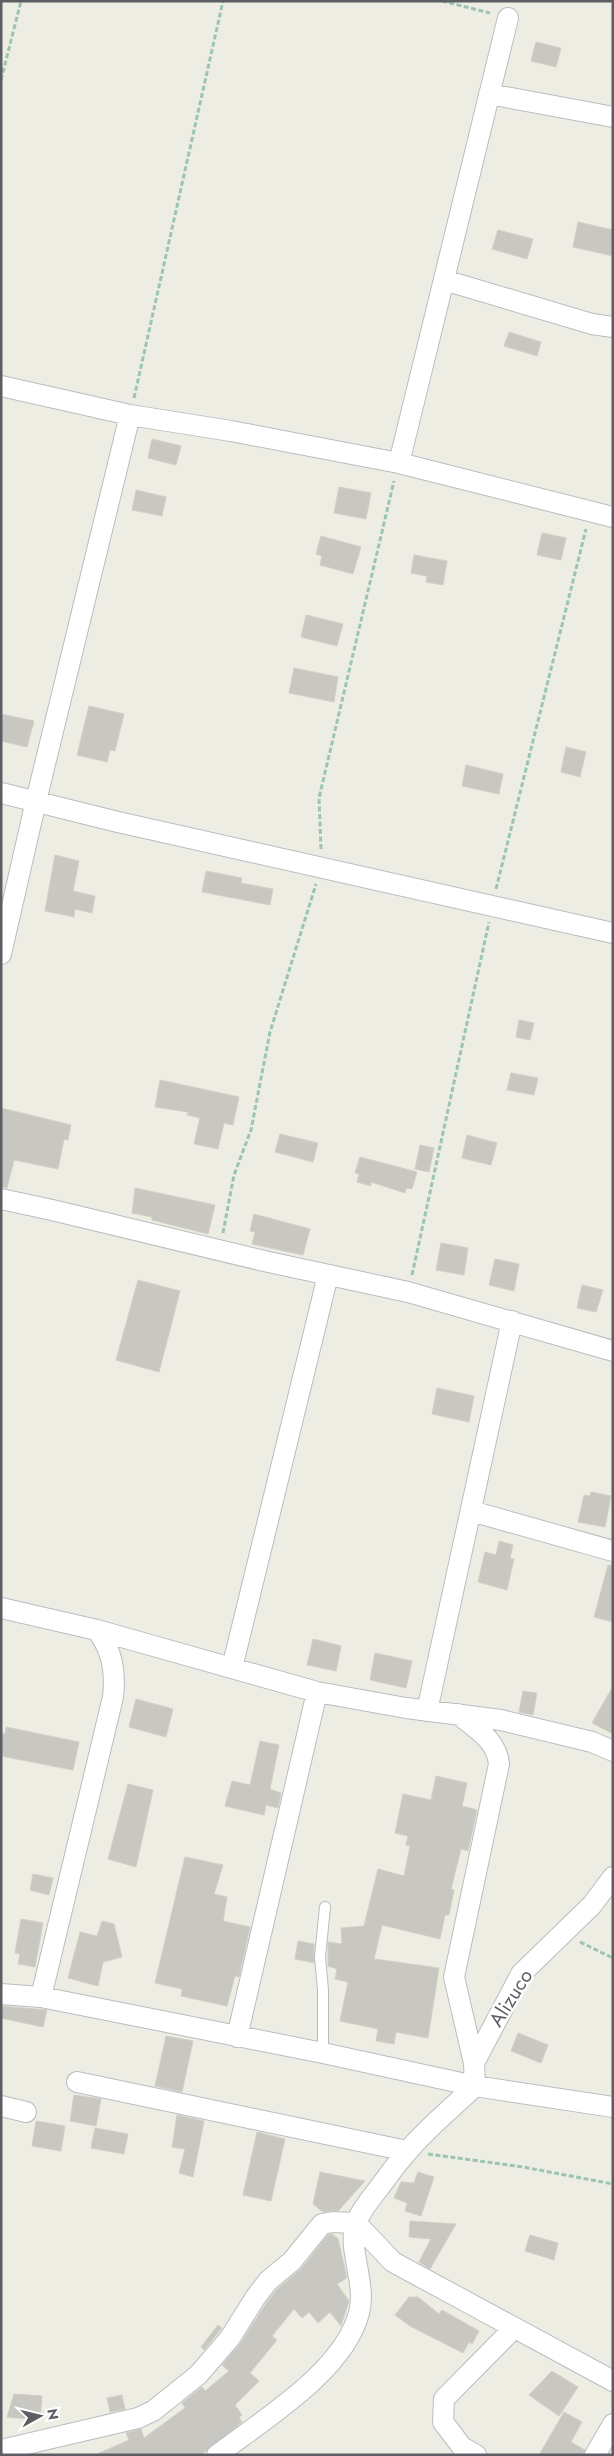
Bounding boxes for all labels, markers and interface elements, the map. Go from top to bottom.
street label: Alizuco [482,1964,540,2032]
north arrow [15,2391,65,2441]
text: N [42,2407,64,2421]

